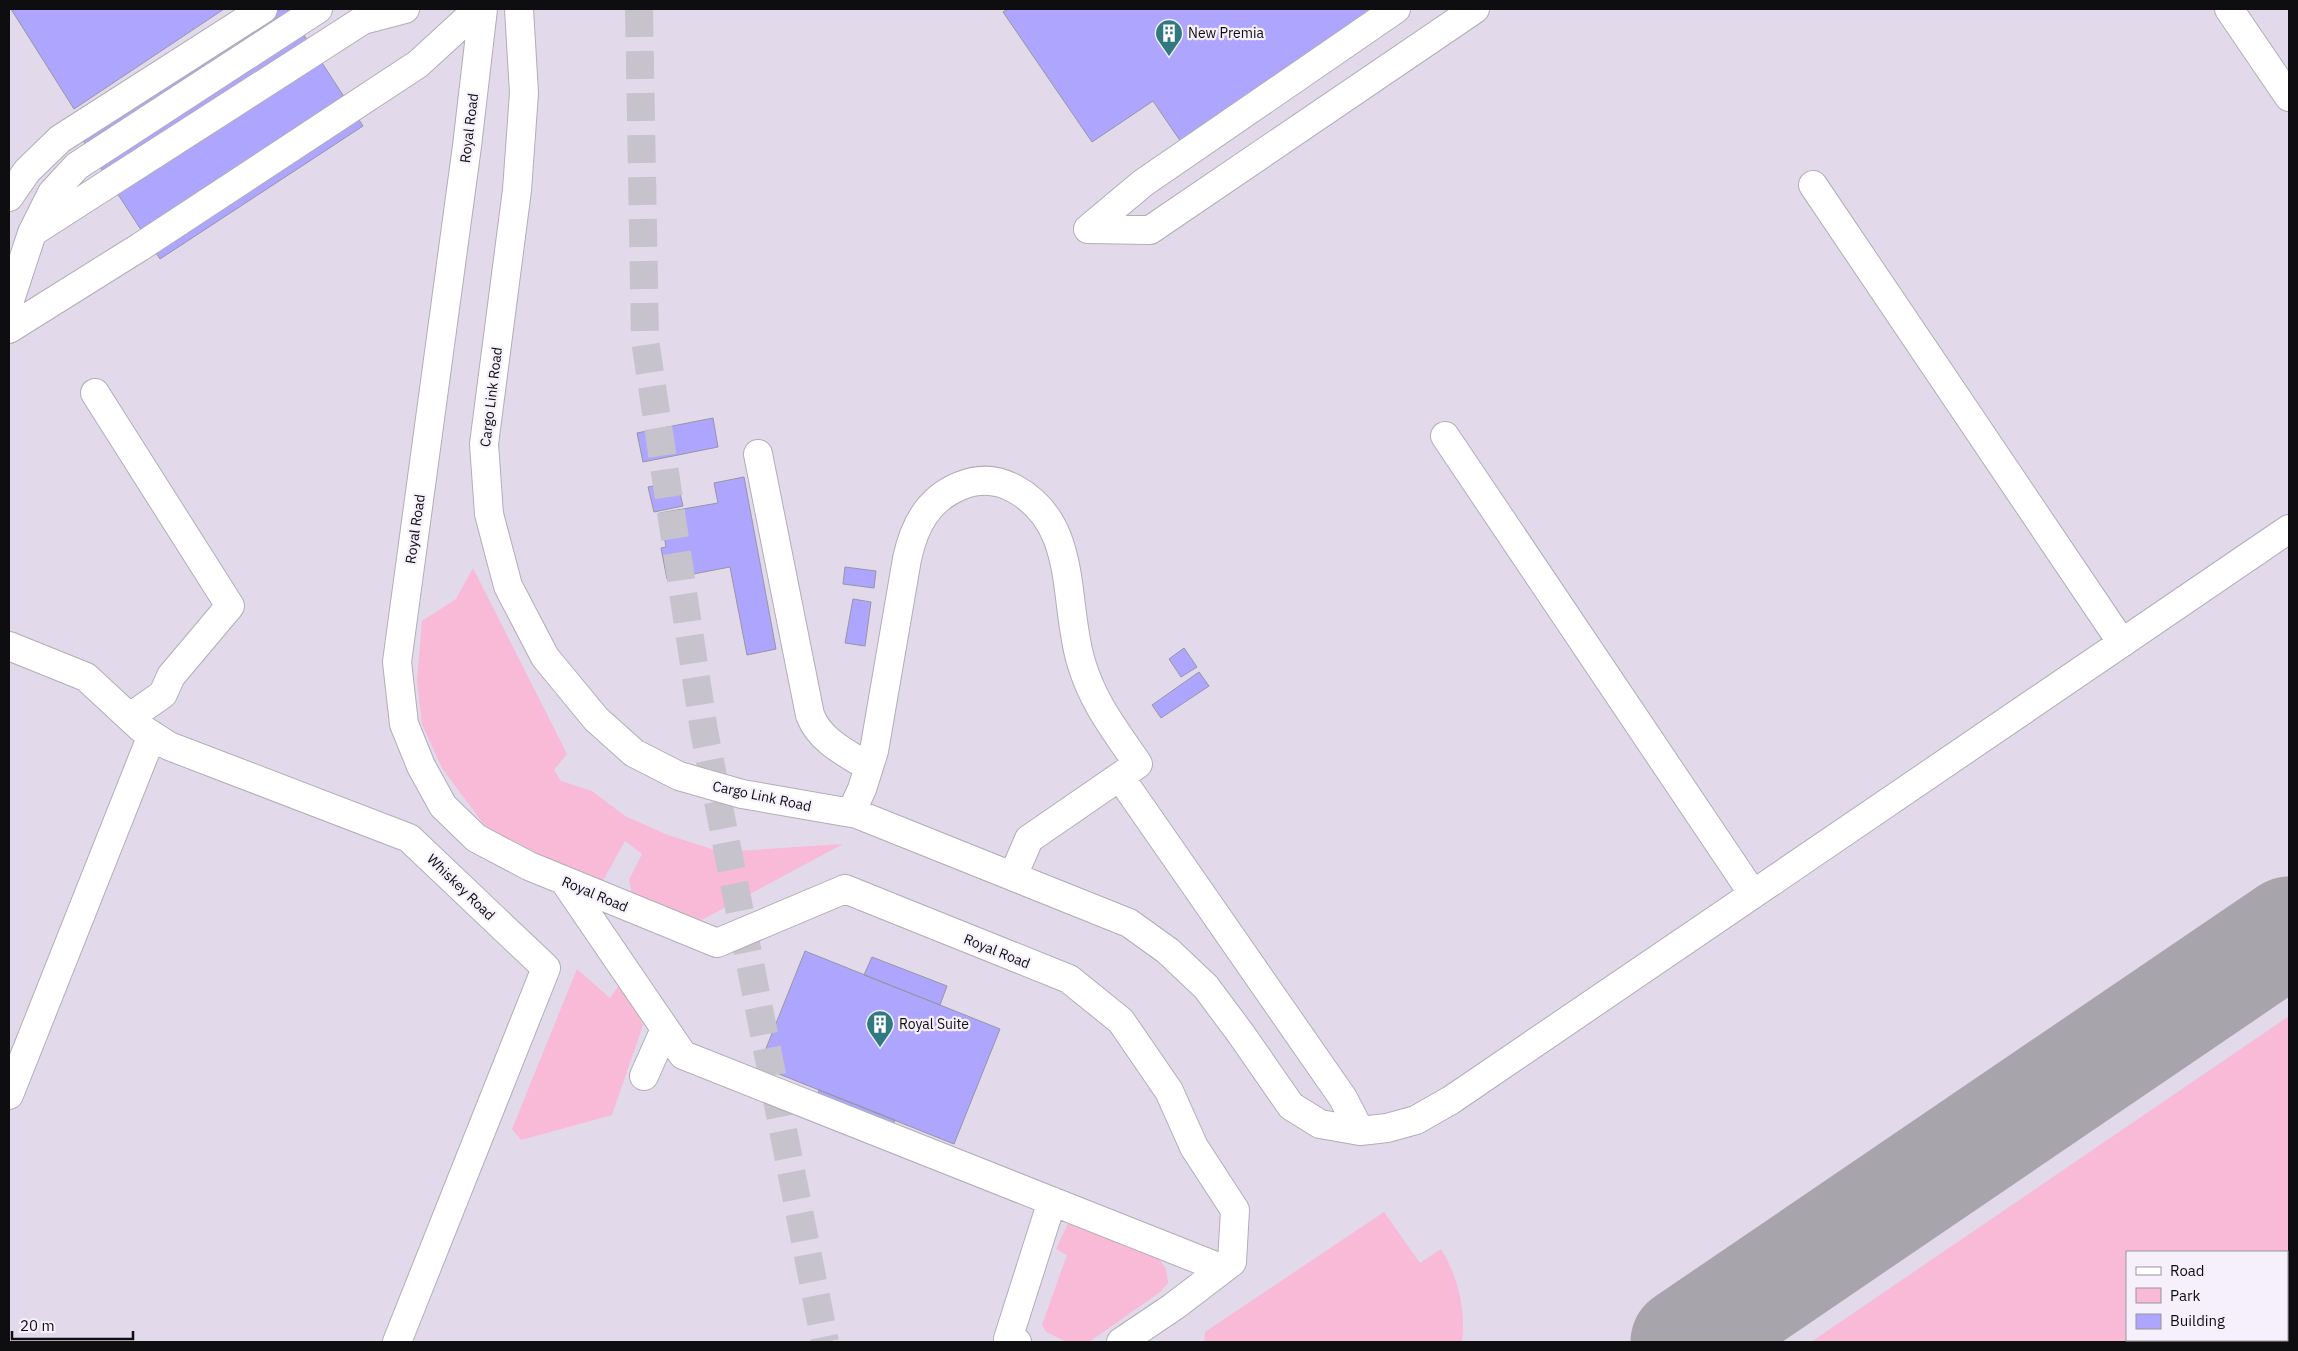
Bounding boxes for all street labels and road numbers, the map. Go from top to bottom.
street label: Royal Road [456,92,482,164]
street label: Cargo Link Road [476,346,506,448]
street label: Royal Road [401,493,429,565]
street label: Cargo Link Road [711,777,813,815]
street label: Whiskey Road [423,850,499,924]
street label: Royal Road [559,872,631,916]
street label: Royal Road [961,930,1033,972]

